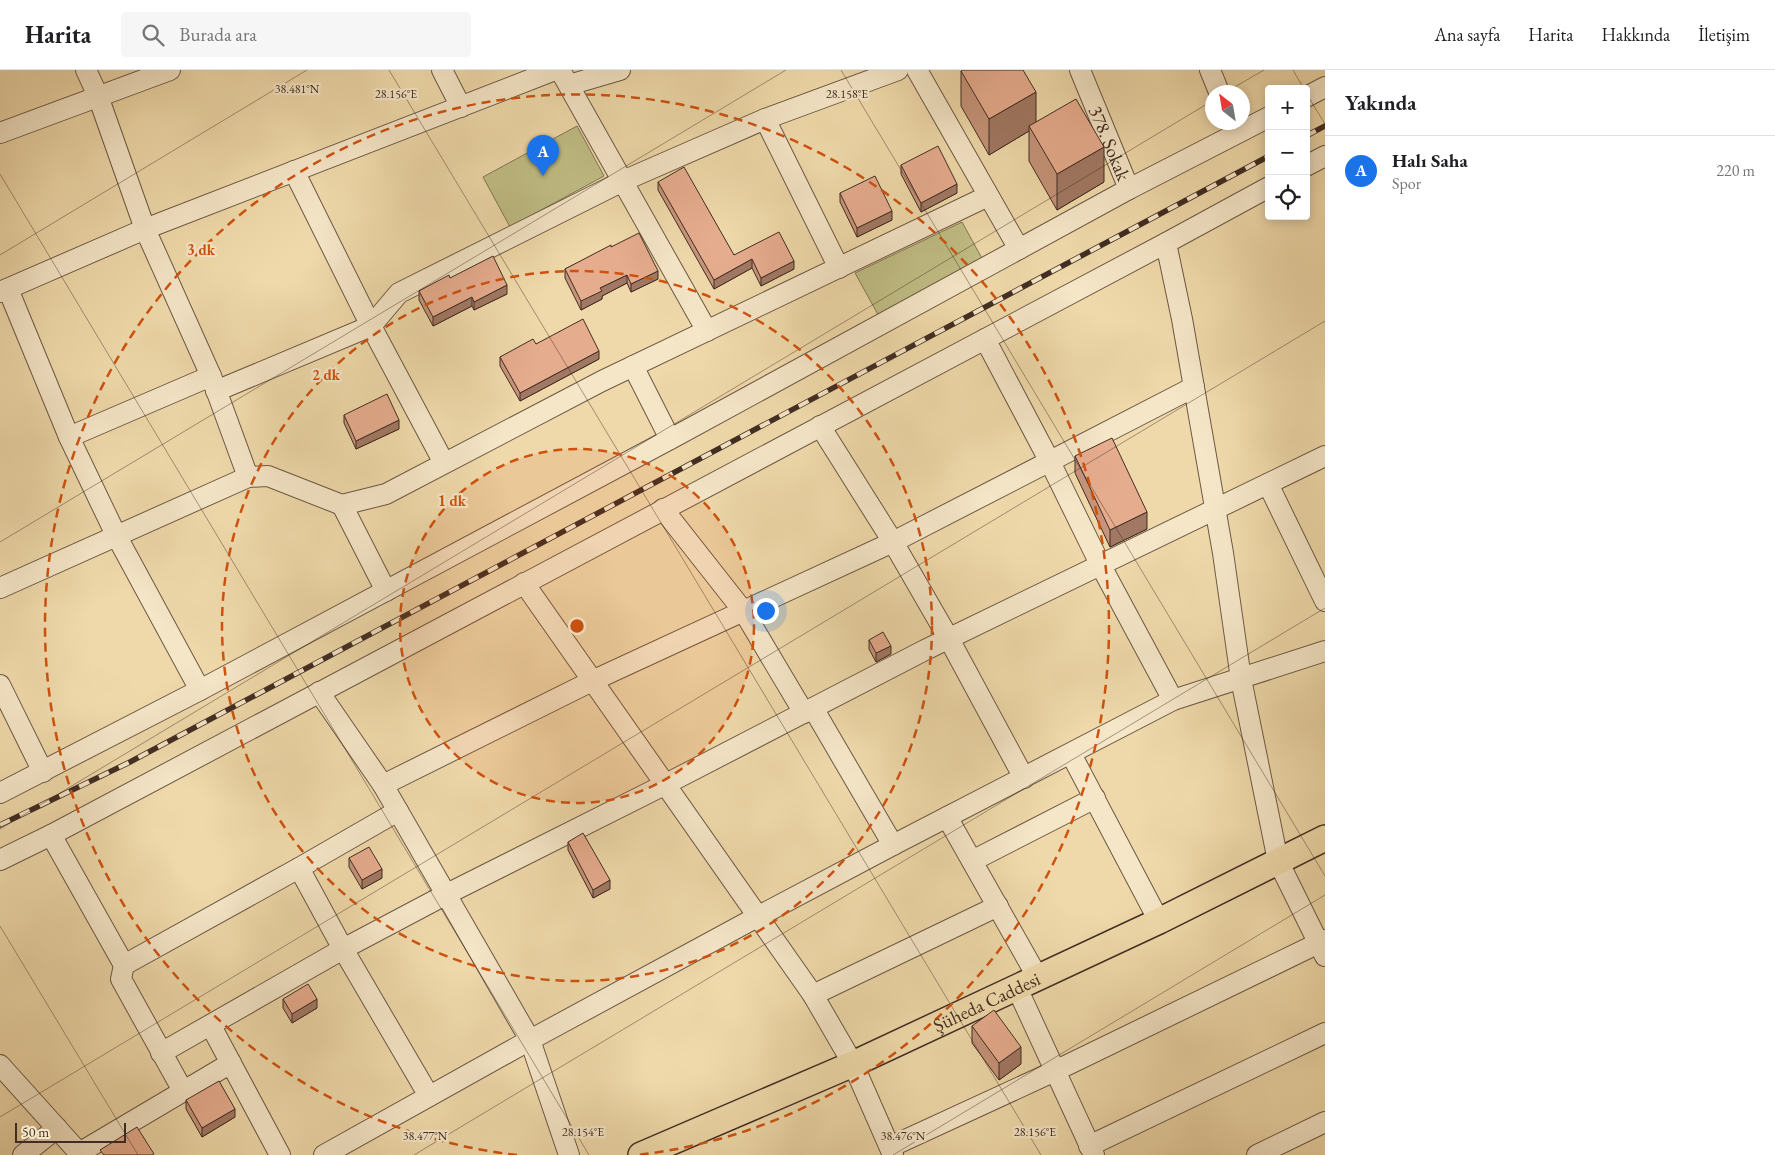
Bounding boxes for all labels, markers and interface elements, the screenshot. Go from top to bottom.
search box [121,12,471,57]
text: Harita [25,19,91,50]
icon: search [139,21,167,49]
text: Burada ara [179,22,257,47]
text: Ana sayfa [1434,23,1500,46]
text: Harita [1528,23,1573,46]
text: Hakkında [1601,23,1670,46]
text: İletişim [1698,23,1750,46]
text: 38.481°N [275,81,320,97]
north arrow [1205,85,1250,130]
map controls [1265,85,1310,220]
button: + [1265,85,1310,130]
text: 28.156°E [375,86,417,102]
text: 28.158°E [826,86,868,102]
text: Yakında [1345,89,1416,116]
street label: 378. Sokak [1083,102,1137,186]
button: − [1265,130,1310,175]
pin: A [527,135,559,176]
text: Halı Saha [1392,148,1468,173]
text: A [1355,160,1367,181]
text: 220 m [1716,160,1755,181]
text: Spor [1392,173,1421,194]
button: locate [1265,175,1310,220]
text: 3 dk [187,240,216,259]
text: 2 dk [312,365,341,384]
text: 1 dk [438,491,467,510]
your location [753,598,779,624]
centre of rings [568,617,586,635]
street label: Şüheda Caddesi [929,966,1045,1038]
scale bar [15,1120,126,1143]
text: 50 m [22,1123,49,1141]
text: 28.154°E [562,1124,604,1140]
text: 28.156°E [1014,1124,1056,1140]
text: 38.477°N [403,1128,448,1144]
text: 38.476°N [881,1128,926,1144]

